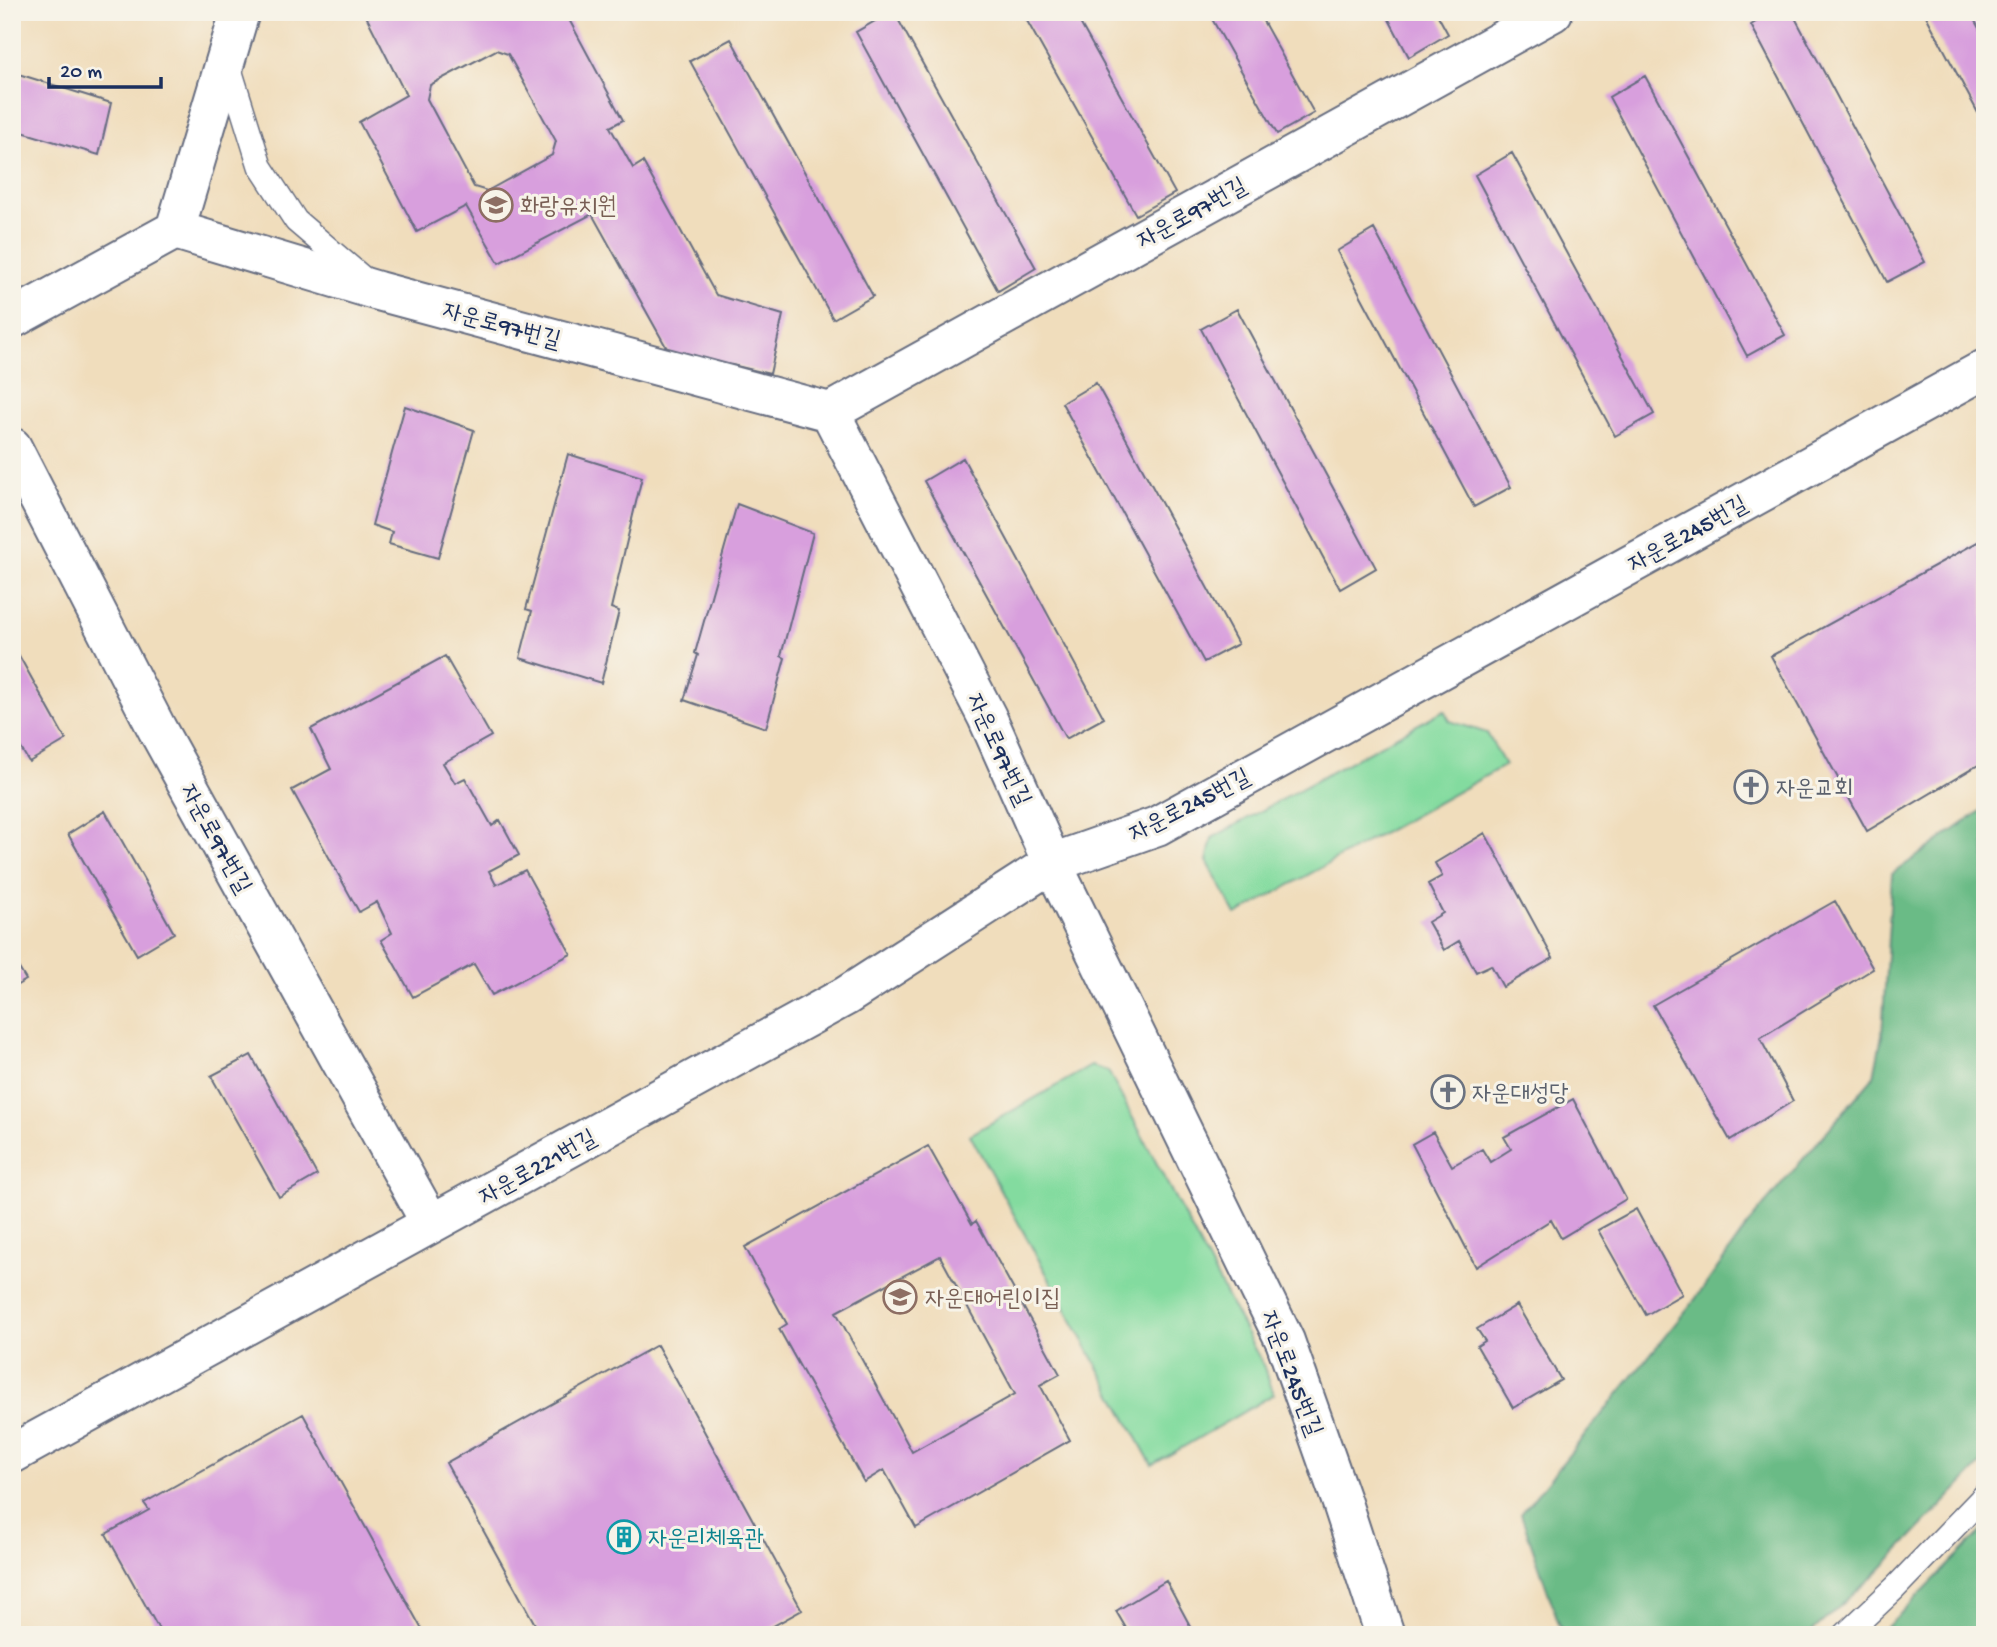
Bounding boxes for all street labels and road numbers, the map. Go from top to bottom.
street label: 자운로97번길 [1133,173,1253,257]
street label: 자운로97번길 [439,298,563,357]
street label: 자운로245번길 [1624,491,1754,581]
street label: 자운로97번길 [958,689,1036,811]
street label: 자운로245번길 [1125,764,1256,850]
street label: 자운로97번길 [172,780,256,900]
street label: 자운로221번길 [475,1125,602,1213]
street label: 자운로245번길 [1252,1307,1327,1441]

